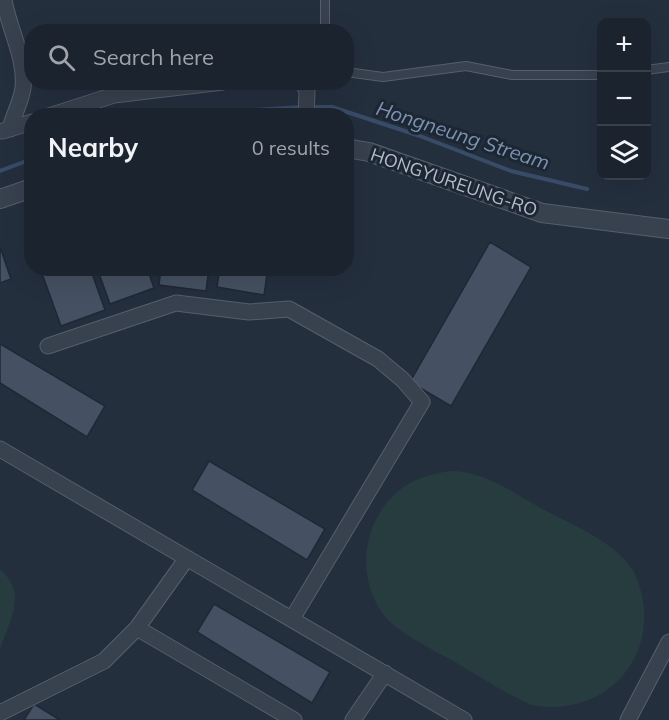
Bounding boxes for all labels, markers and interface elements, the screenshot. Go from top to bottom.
map controls [597,18,651,180]
button: + [597,18,651,72]
search box [24,24,354,90]
icon: search [45,41,78,74]
text: Search here [93,43,214,71]
button: − [597,72,651,126]
water label: Hongneung Stream [373,95,553,175]
button: layers [597,126,651,180]
text: Nearby [48,131,138,164]
text: 0 results [252,135,330,160]
street label: HONGYUREUNG-RO [368,143,540,221]

